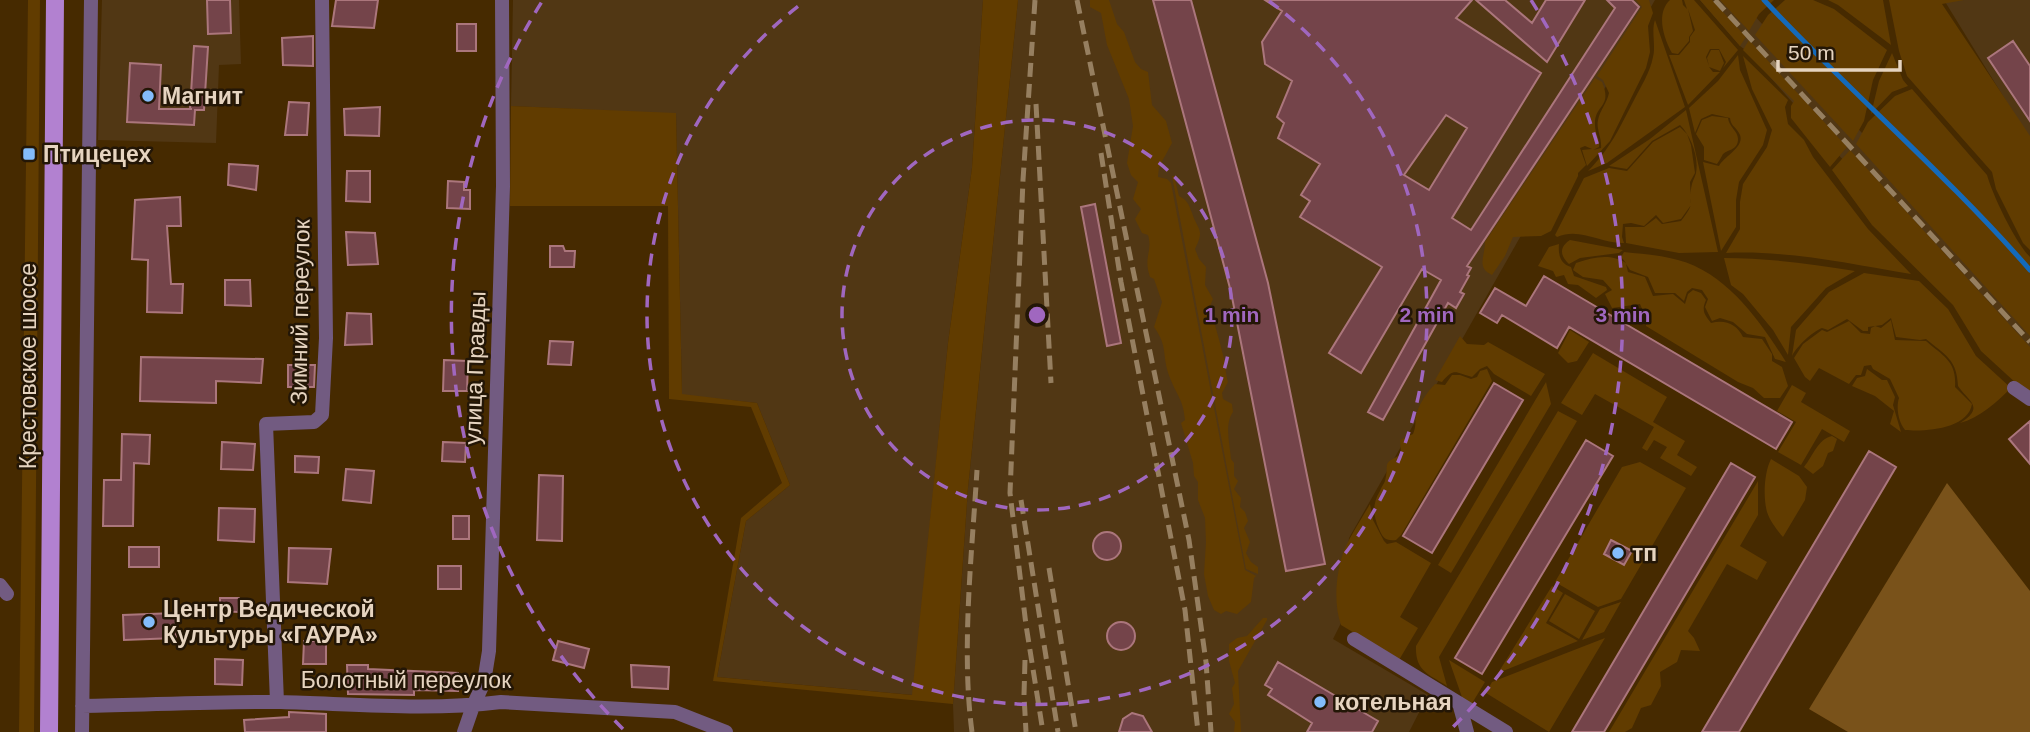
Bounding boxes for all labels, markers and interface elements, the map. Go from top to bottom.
scale bar [1778,28,1900,72]
text: 50 m [1788,41,1835,64]
place label: Магнит [162,83,243,109]
marker: Магнит [140,88,156,104]
place label: Птицецех [43,141,151,167]
marker: Птицецех [21,146,37,162]
street label: Зимний переулок [285,218,315,405]
street label: Крестовское шоссе [15,263,41,469]
street label: улица Правды [459,291,491,445]
centre of rings [1025,303,1049,327]
text: 1 min [1205,303,1259,326]
text: 2 min [1400,303,1454,326]
text: 3 min [1596,303,1650,326]
place label: тп [1632,540,1657,566]
marker: тп [1610,545,1626,561]
place label: Центр Ведической Культуры «ГАУРА» [163,596,378,648]
marker: Центр Ведической Культуры «ГАУРА» [141,614,157,630]
street label: Болотный переулок [301,667,512,693]
place label: котельная [1334,689,1452,715]
marker: котельная [1312,694,1328,710]

